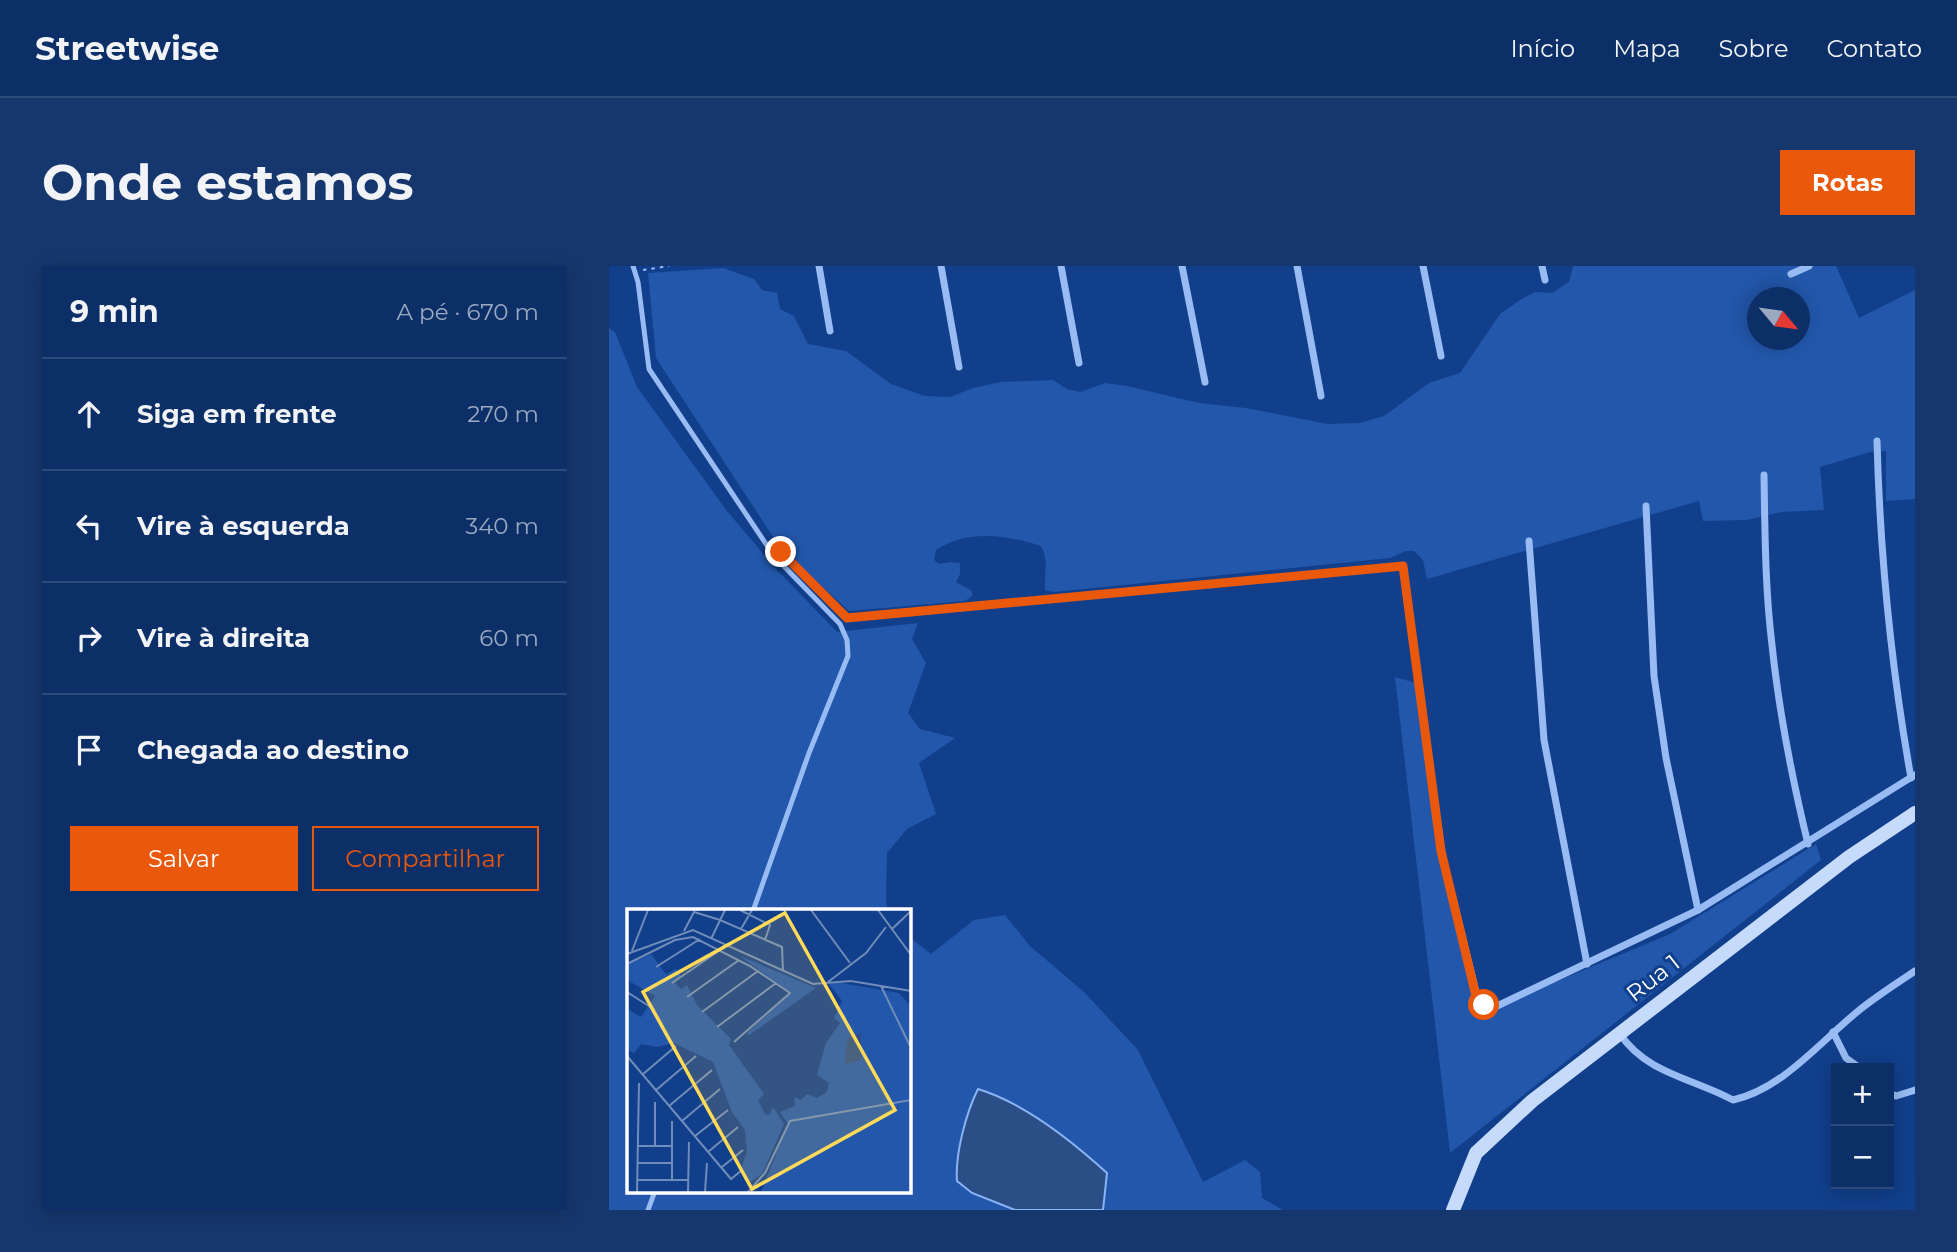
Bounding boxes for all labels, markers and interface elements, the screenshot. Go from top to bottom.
text: Streetwise [35,28,219,68]
text: Início [1510,34,1575,63]
text: Mapa [1613,34,1681,63]
text: Sobre [1719,34,1788,63]
text: Contato [1826,34,1922,63]
button: Rotas [1780,150,1915,215]
text: Onde estamos [42,153,413,212]
north arrow [1747,287,1810,350]
text: 9 min [70,293,159,330]
text: A pé · 670 m [397,298,539,326]
icon: ahead [70,395,108,433]
text: Siga em frente [137,398,337,430]
text: 270 m [467,400,539,428]
icon: left [70,507,108,545]
text: Vire à esquerda [137,510,350,542]
text: 340 m [465,512,539,540]
route end [765,536,796,567]
icon: right [70,619,108,657]
text: Vire à direita [137,622,310,654]
text: 60 m [479,624,539,652]
icon: arrive [70,731,108,769]
text: Chegada ao destino [137,734,409,766]
button: Salvar [70,826,298,891]
button: Compartilhar [312,826,539,891]
inset map [627,909,910,1192]
street label: Rua 1 [1621,949,1685,1007]
route start [1468,989,1499,1020]
map controls [1831,1063,1894,1189]
button: + [1831,1063,1894,1126]
button: − [1831,1126,1894,1189]

